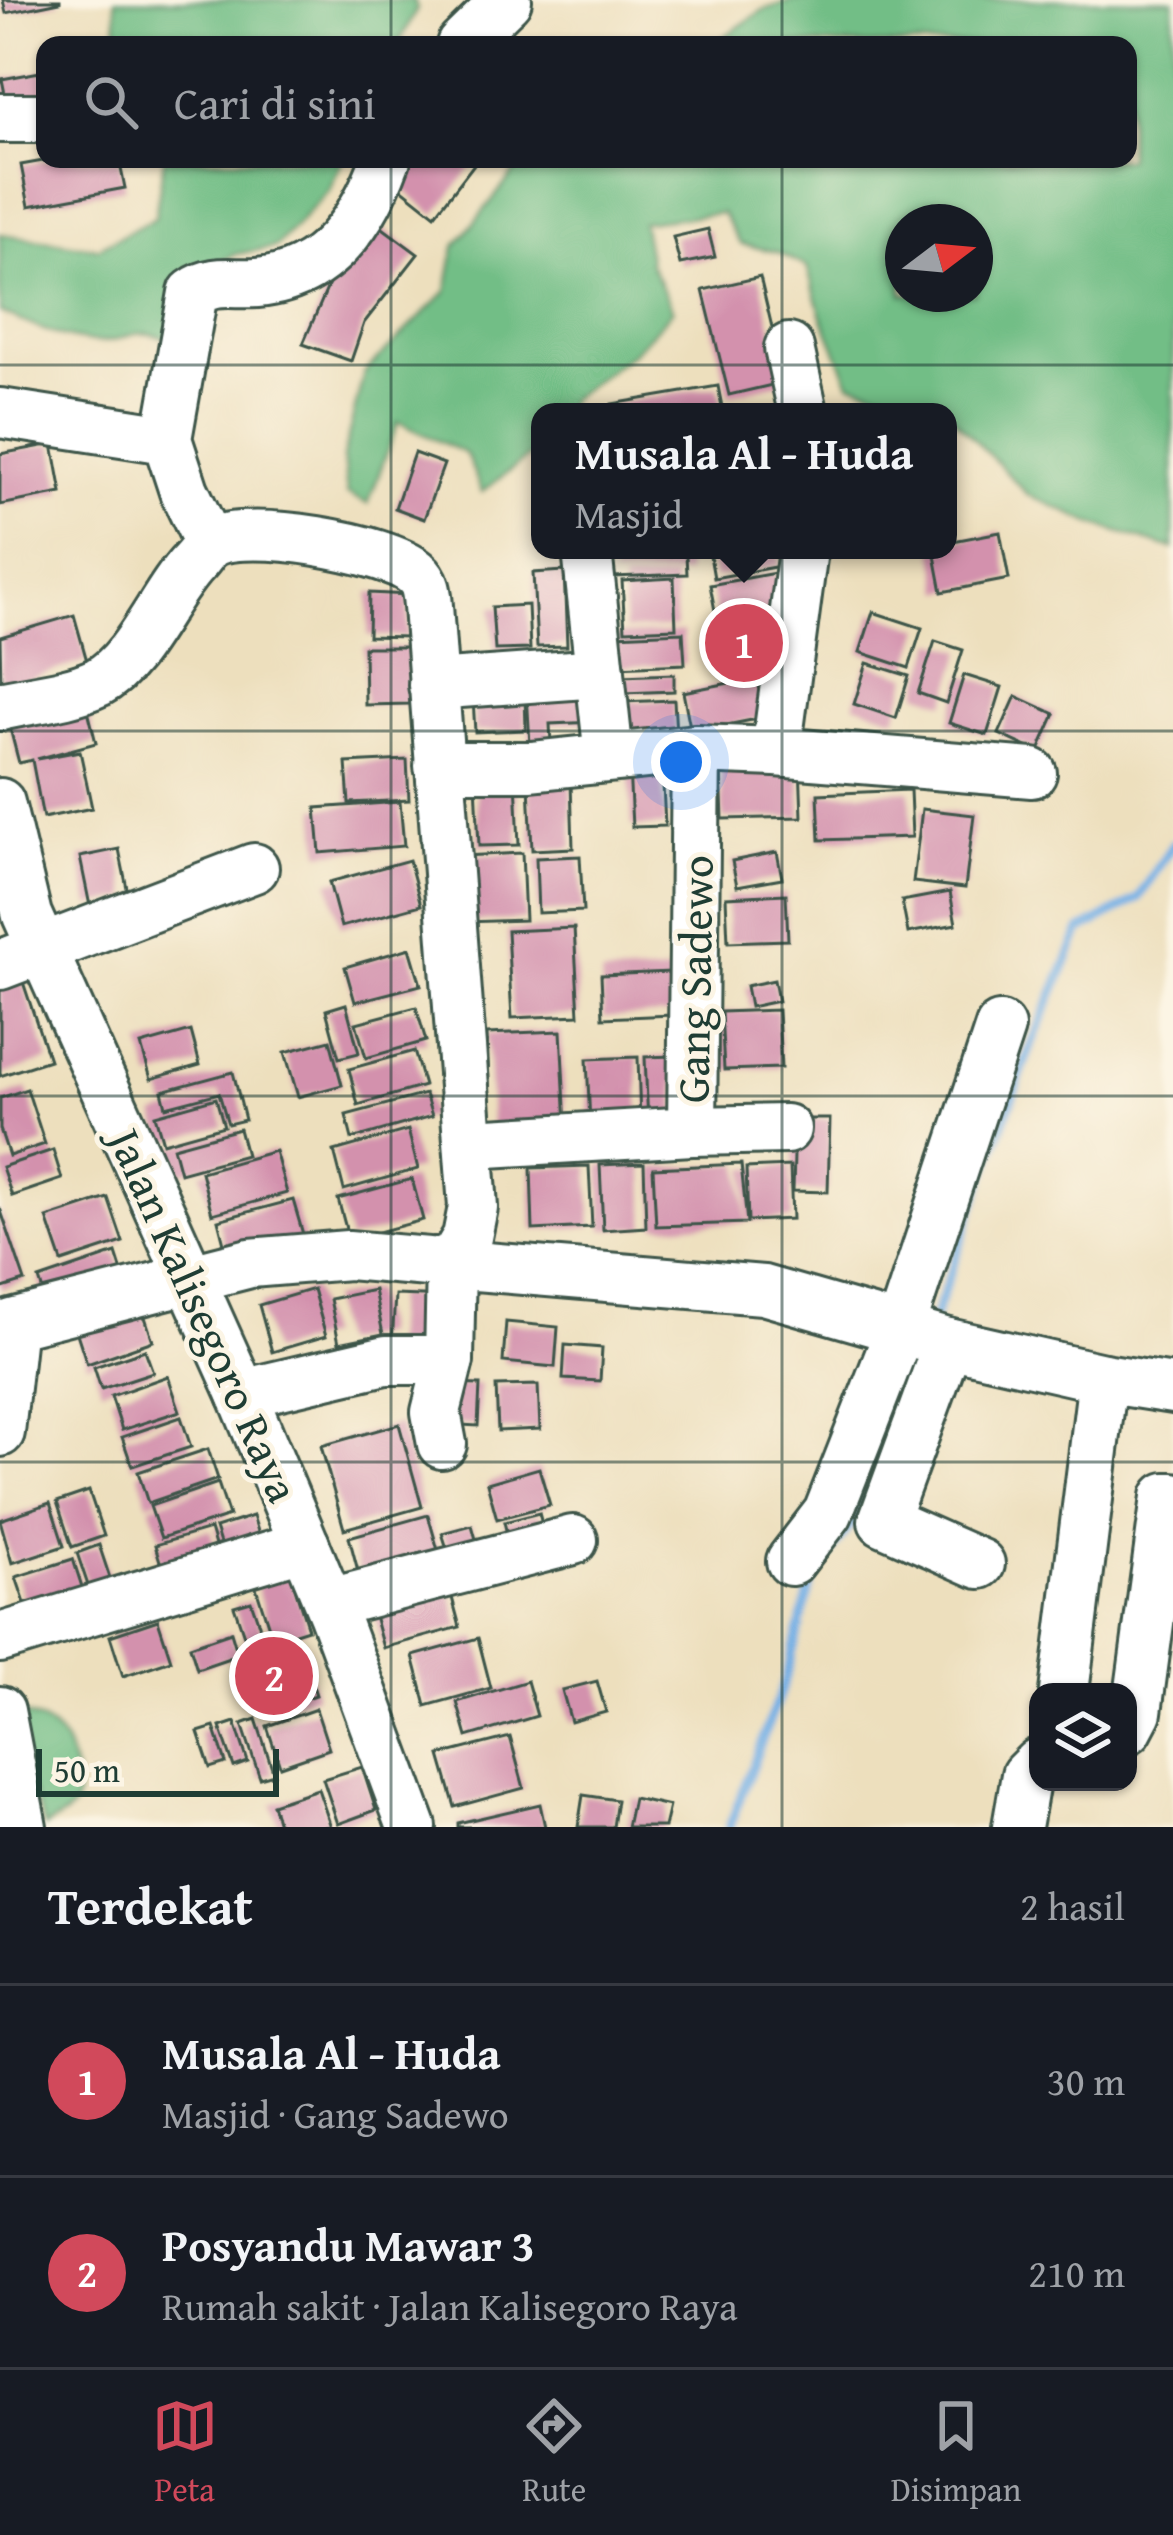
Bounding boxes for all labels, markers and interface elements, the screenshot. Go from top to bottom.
search box [36,36,1137,168]
icon: search [78,69,144,135]
text: Cari di sini [174,70,376,135]
north arrow [885,204,993,312]
popup [531,403,957,559]
text: Musala Al - Huda [575,420,913,485]
text: Masjid [575,485,683,542]
pin: 1 [705,598,783,688]
your location [651,732,711,792]
street label: Gang Sadewo [659,854,729,1104]
street label: Jalan Kalisegoro Raya [91,1113,317,1512]
pin: 2 [235,1631,313,1721]
map controls [1029,1683,1137,1791]
button: layers [1029,1683,1137,1791]
scale bar [36,1743,279,1796]
text: 50 m [54,1746,120,1794]
text: Terdekat [48,1868,253,1943]
text: 2 hasil [1020,1877,1125,1934]
text: Musala Al - Huda [162,2020,501,2085]
text: 1 [77,2052,97,2109]
text: 30 m [1047,2052,1125,2109]
text: Masjid · Gang Sadewo [162,2085,509,2142]
text: Posyandu Mawar 3 [162,2212,535,2277]
text: 2 [77,2244,97,2301]
text: 210 m [1028,2244,1125,2301]
text: Rumah sakit · Jalan Kalisegoro Raya [162,2277,738,2334]
tab: Peta [152,2393,218,2513]
tab: Rute [521,2393,587,2513]
tab: Disimpan [891,2393,1021,2513]

